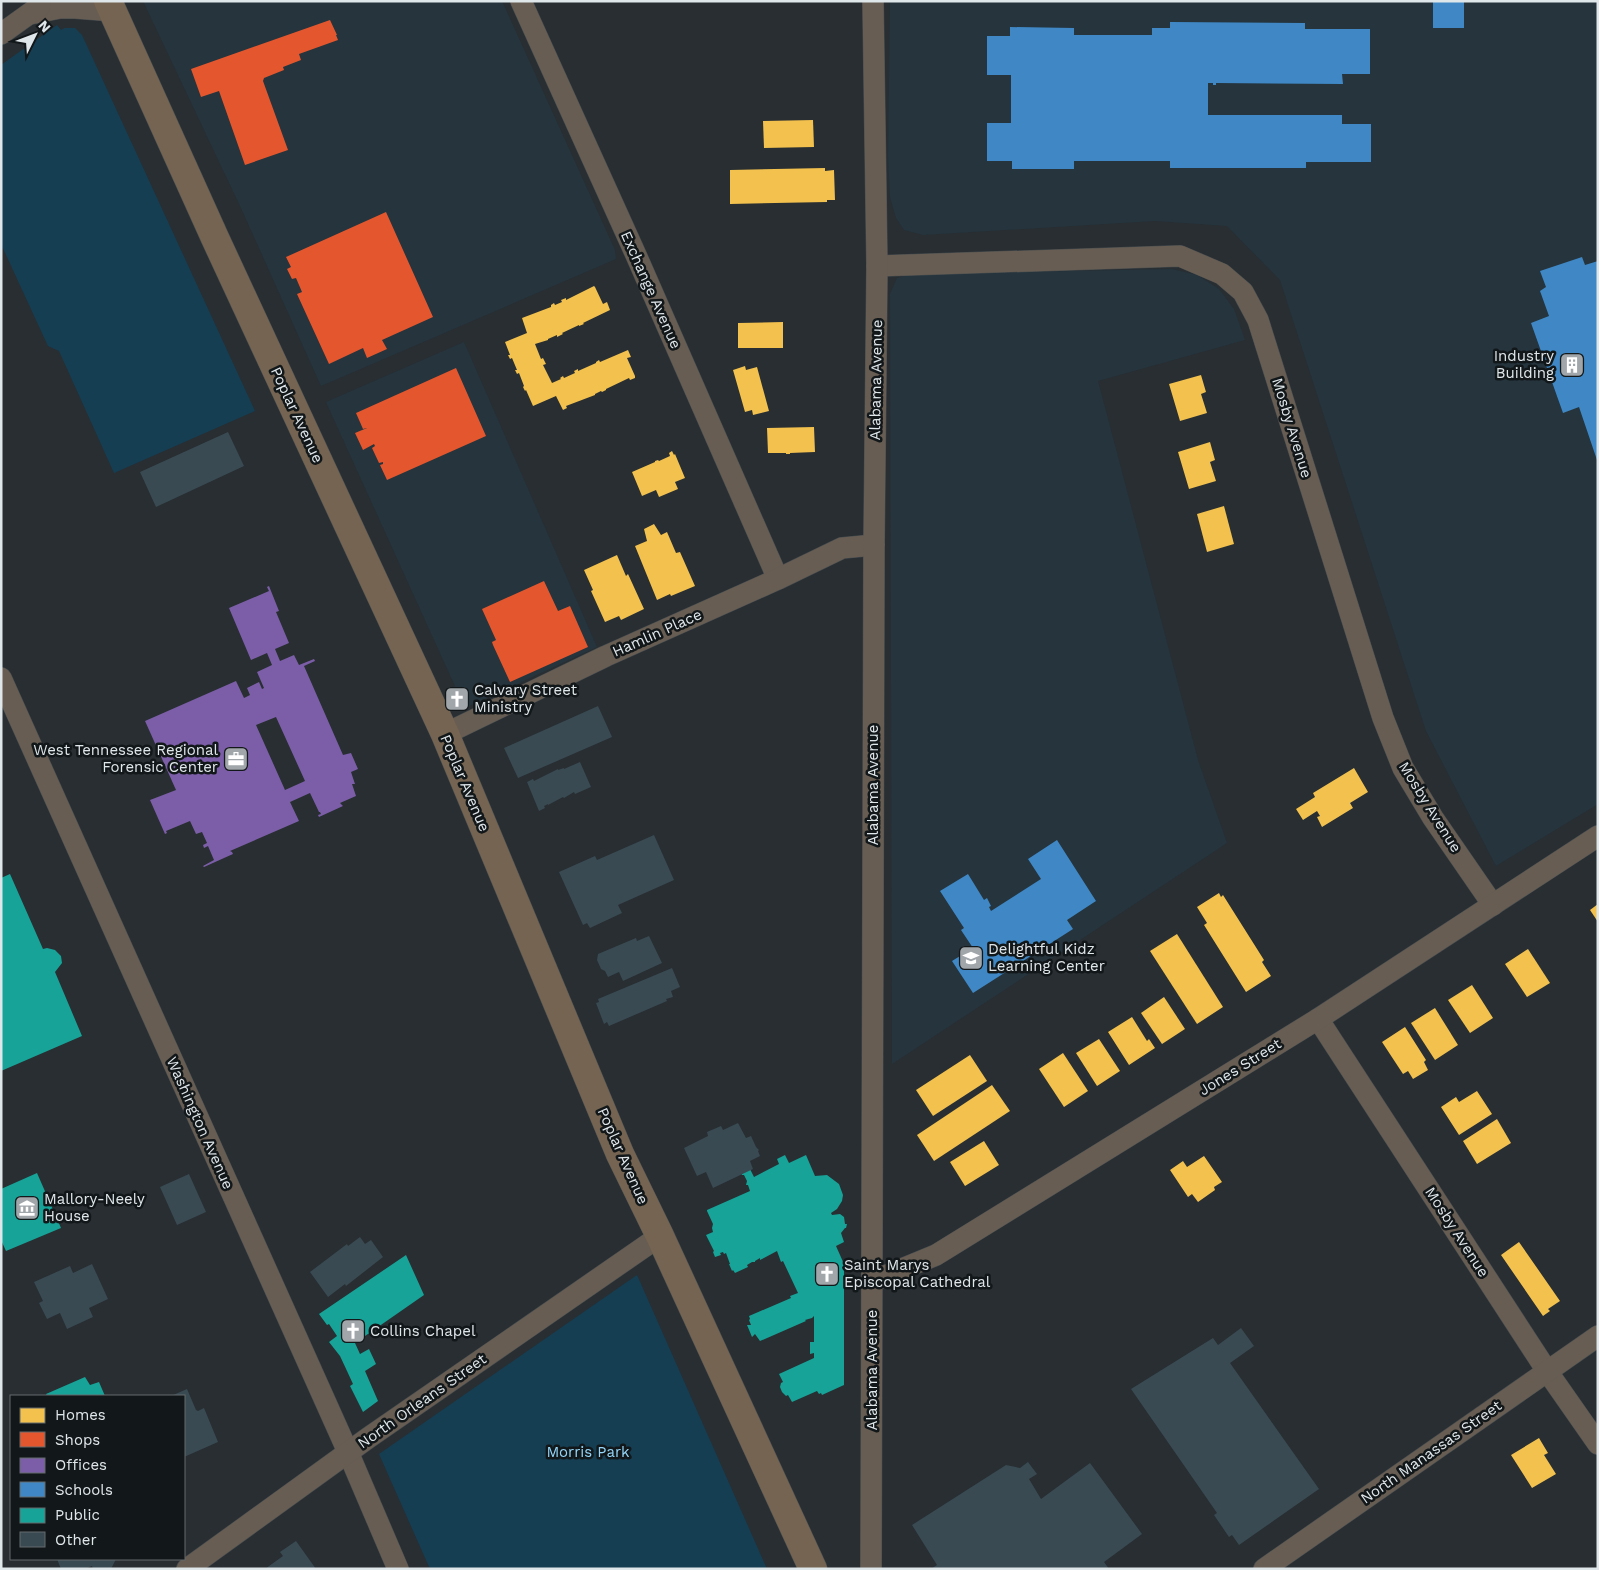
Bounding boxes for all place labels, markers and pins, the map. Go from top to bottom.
place label: Industry Building [1494,347,1554,382]
building icon: Industry Building [1559,352,1585,378]
place label: Calvary Street Ministry [474,681,578,716]
church icon: Calvary Street Ministry [444,686,470,712]
place label: West Tennessee Regional Forensic Center [33,741,218,776]
office icon: West Tennessee Regional Forensic Center [223,746,249,772]
place label: Delightful Kidz Learning Center [988,940,1105,975]
school or university icon: Delightful Kidz Learning Center [958,945,984,971]
place label: Mallory-Neely House [44,1190,145,1225]
museum icon: Mallory-Neely House [14,1195,40,1221]
place label: Saint Marys Episcopal Cathedral [844,1256,991,1291]
church icon: Saint Marys Episcopal Cathedral [814,1261,840,1287]
church icon: Collins Chapel [340,1318,366,1344]
place label: Collins Chapel [370,1322,476,1340]

